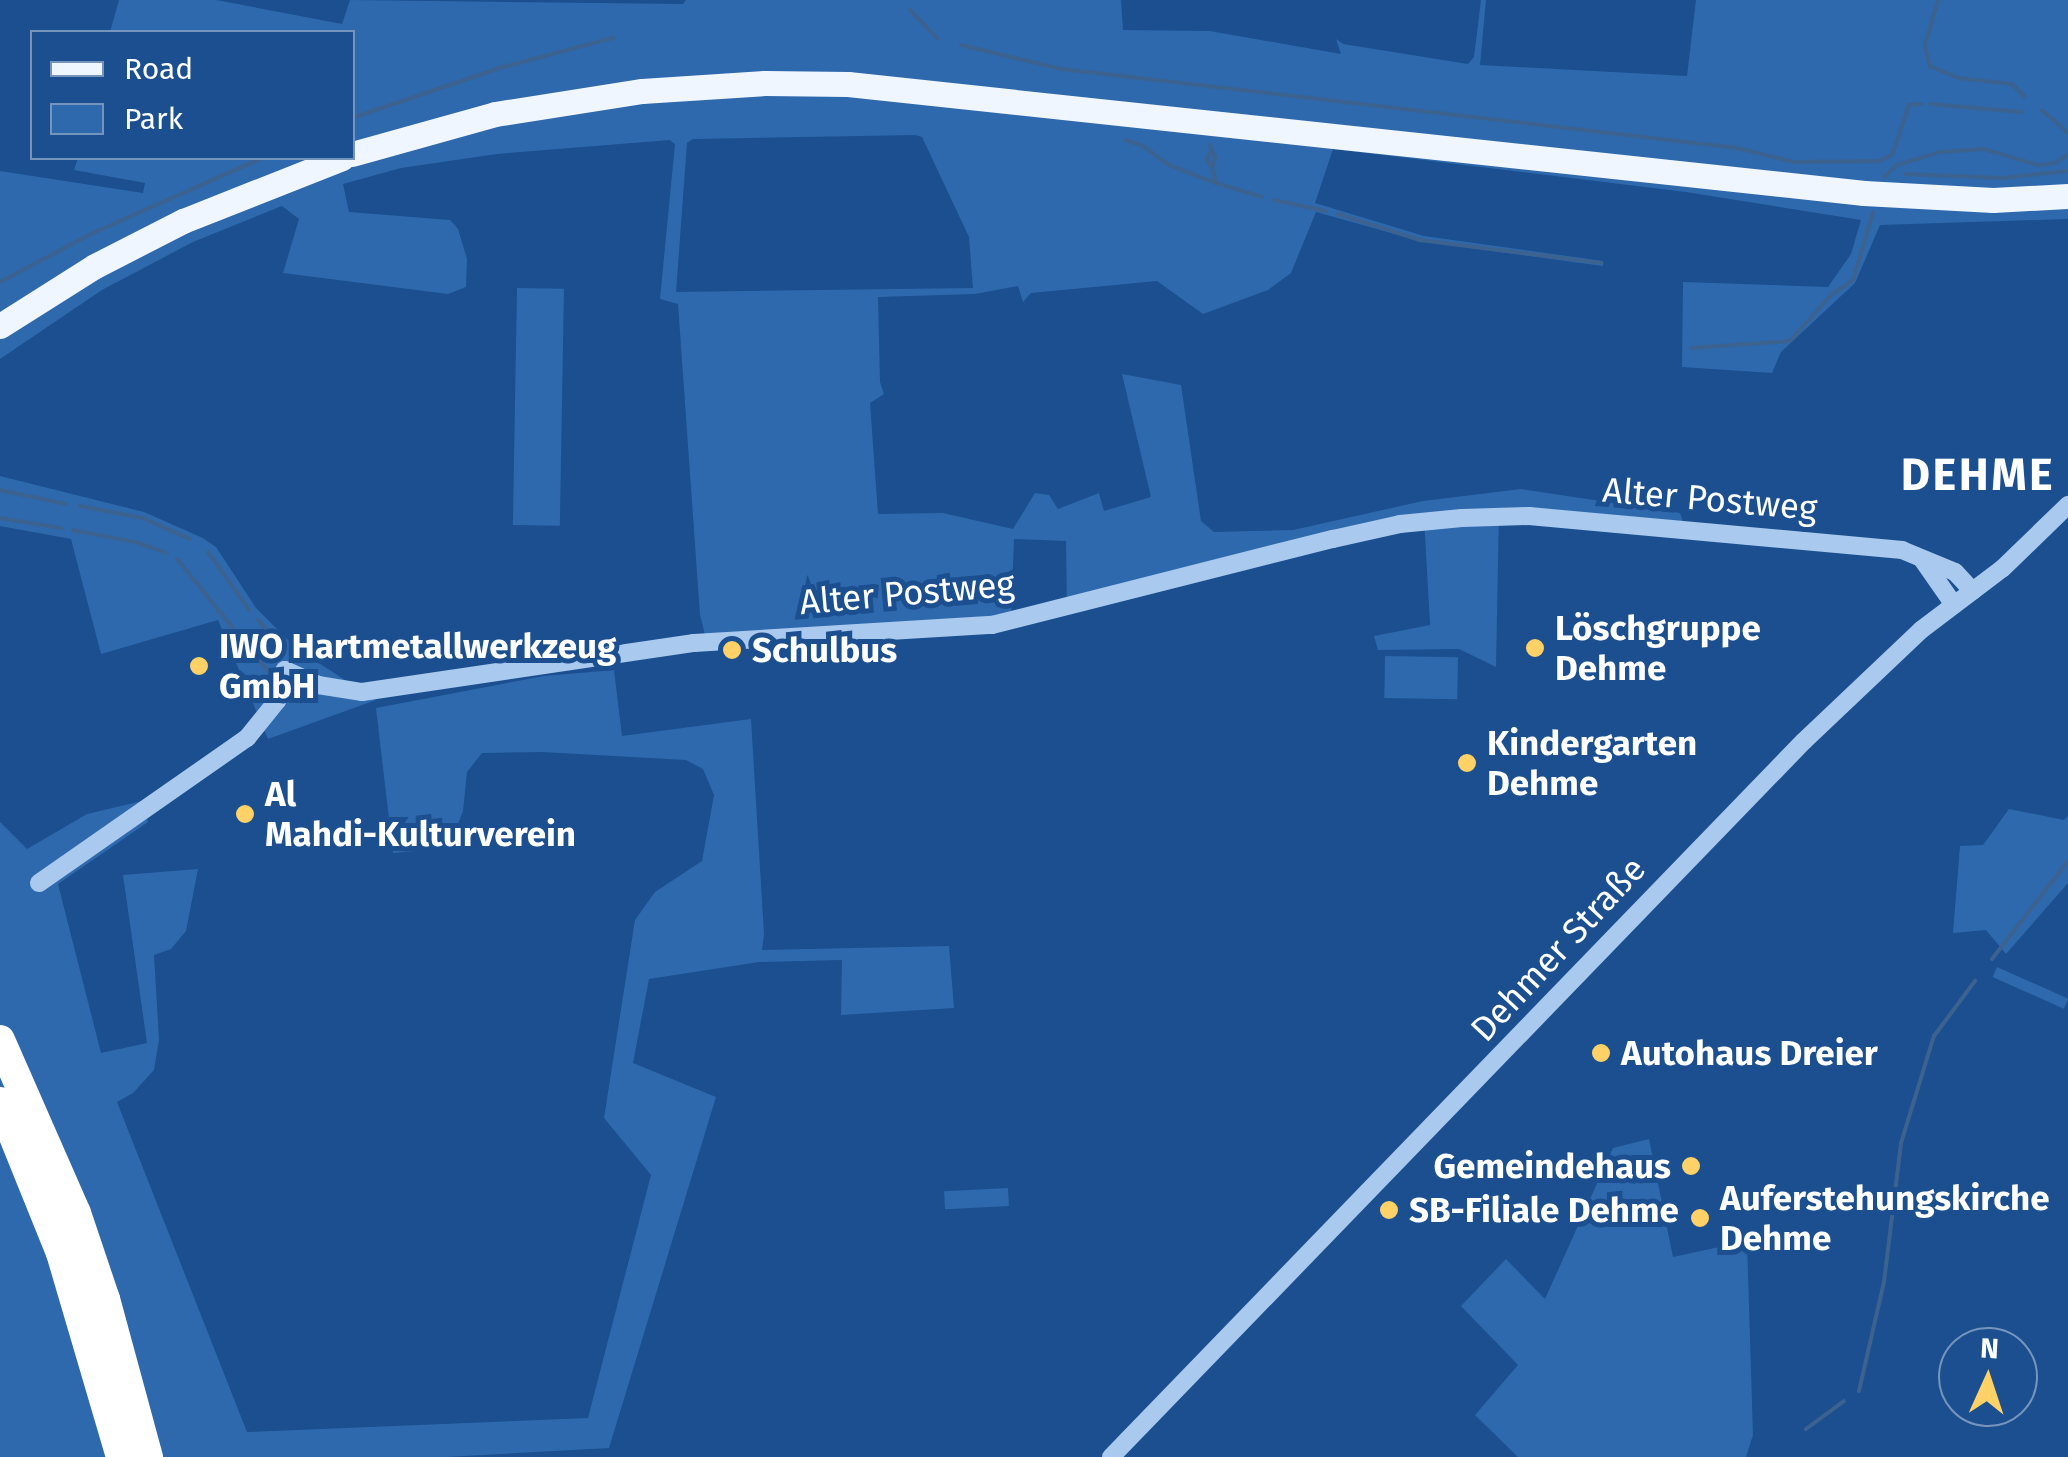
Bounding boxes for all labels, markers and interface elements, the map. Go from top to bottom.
legend [30,30,355,160]
text: Road [124,51,193,87]
text: Park [124,101,183,137]
district label: DEHME [1901,449,2055,503]
street label: Alter Postweg [1601,469,1819,529]
street label: Alter Postweg [798,563,1016,623]
place label: Löschgruppe Dehme [1555,607,1761,689]
place label: IWO Hartmetallwerkzeug GmbH [219,625,616,707]
place label: Schulbus [752,629,897,671]
marker: Löschgruppe Dehme [1524,637,1546,659]
marker: Schulbus [721,639,743,661]
marker: IWO Hartmetallwerkzeug GmbH [188,655,210,677]
place label: Kindergarten Dehme [1487,722,1697,804]
marker: Kindergarten Dehme [1456,752,1478,774]
place label: Al Mahdi-Kulturverein [265,773,576,855]
marker: Al Mahdi-Kulturverein [234,803,256,825]
street label: Dehmer Straße [1462,848,1654,1050]
place label: Autohaus Dreier [1621,1032,1878,1074]
marker: Autohaus Dreier [1590,1042,1612,1064]
place label: Gemeindehaus [1434,1145,1671,1187]
marker: Gemeindehaus [1680,1155,1702,1177]
place label: Auferstehungskirche Dehme [1720,1177,2050,1259]
place label: SB-Filiale Dehme [1409,1189,1679,1231]
marker: SB-Filiale Dehme [1378,1199,1400,1221]
marker: Auferstehungskirche Dehme [1689,1207,1711,1229]
north arrow [1938,1327,2038,1427]
text: N [1979,1332,2000,1366]

